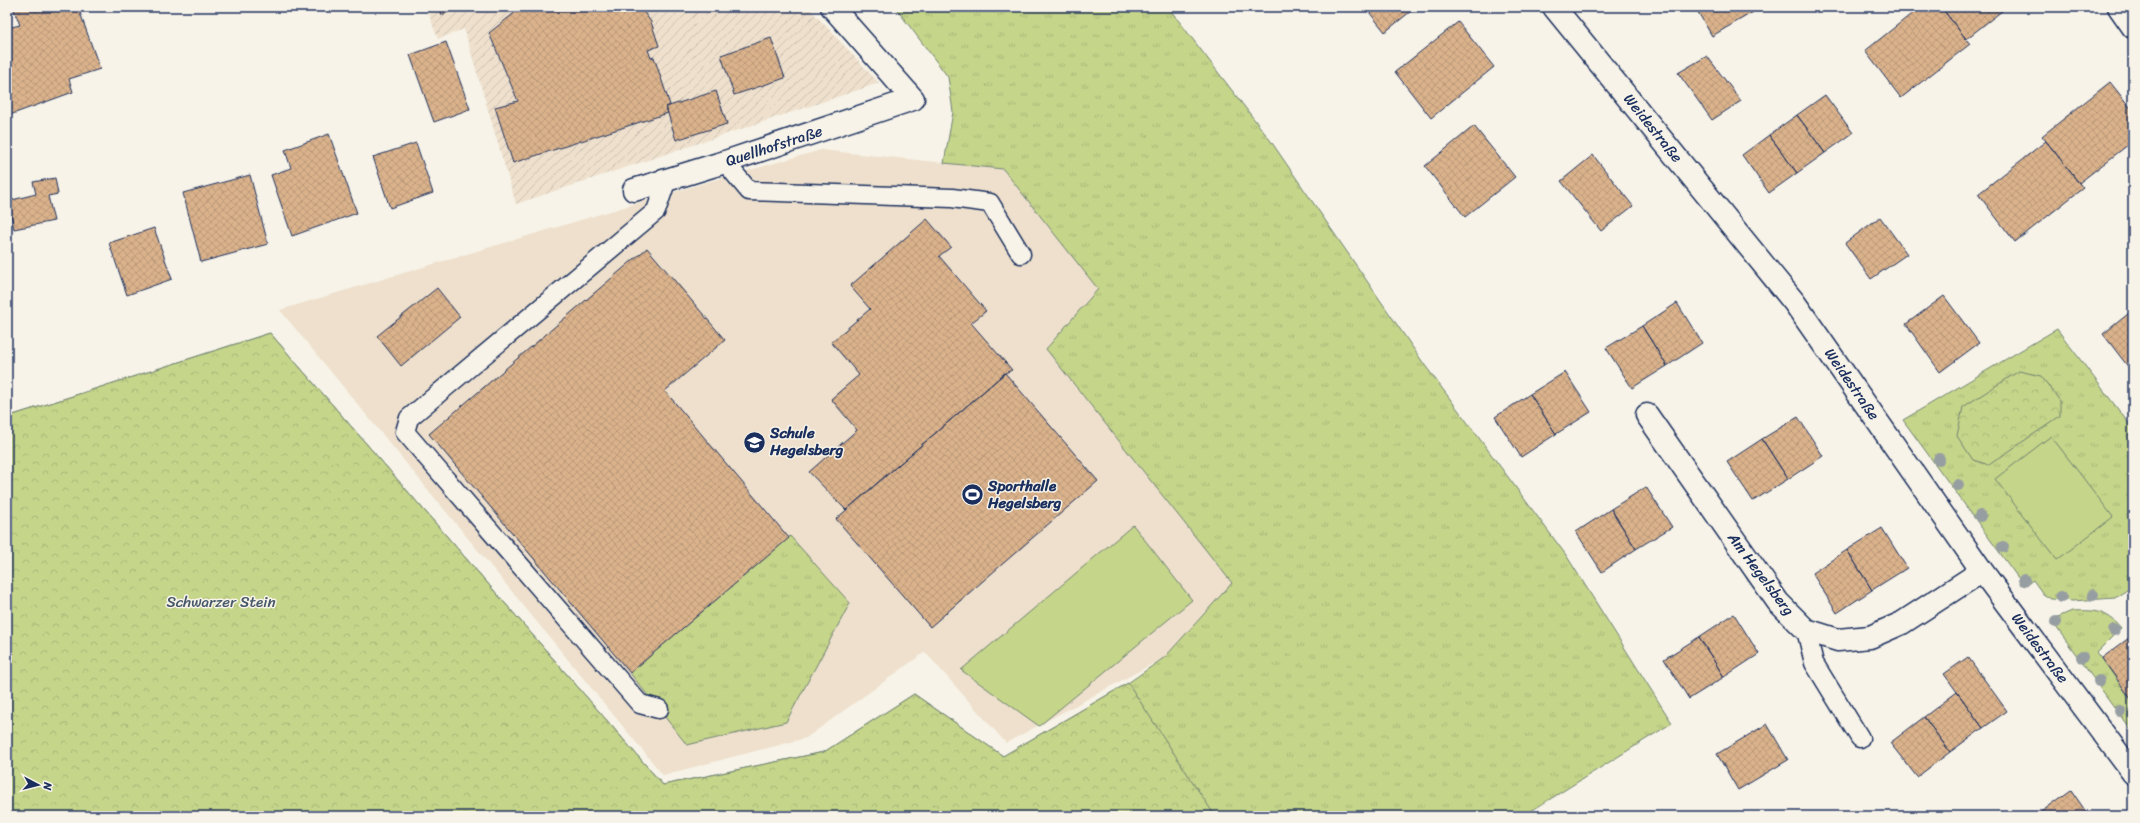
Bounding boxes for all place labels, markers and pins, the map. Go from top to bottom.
place label: Schule Hegelsberg [769,420,844,463]
school or university icon: Schule Hegelsberg [741,429,767,455]
place label: Sporthalle Hegelsberg [987,473,1062,516]
sports icon: Sporthalle Hegelsberg [959,482,985,508]

